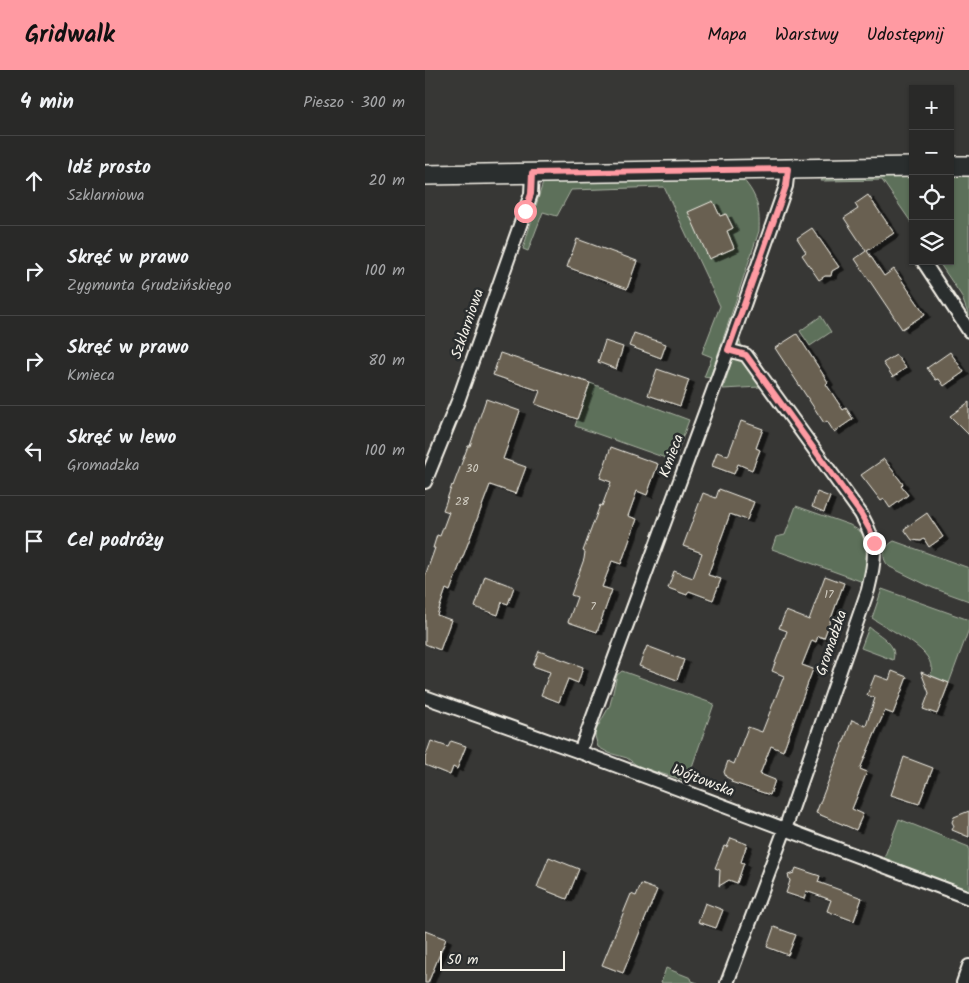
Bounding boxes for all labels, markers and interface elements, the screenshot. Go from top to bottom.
text: Gridwalk [25,16,115,55]
text: Mapa [707,21,747,50]
text: Warstwy [775,21,839,50]
text: Udostępnij [867,21,944,50]
map controls [909,85,954,265]
button: + [909,85,954,130]
text: 4 min [20,86,74,119]
text: Pieszo · 300 m [303,90,405,115]
button: − [909,130,954,175]
text: Idź prosto [67,153,151,183]
icon: ahead [20,167,48,195]
text: 20 m [369,168,405,193]
button: locate [909,175,954,220]
text: Szklarniowa [67,183,145,208]
route start [514,200,537,223]
button: layers [909,220,954,265]
text: Skręć w prawo [67,243,189,273]
icon: right [20,257,48,285]
text: 100 m [365,258,405,283]
text: Zygmunta Grudzińskiego [67,273,231,298]
street label: Szklarniowa [445,286,491,362]
text: Skręć w prawo [67,333,189,363]
icon: right [20,347,48,375]
text: 80 m [368,348,405,373]
text: Kmieca [67,363,115,388]
text: Skręć w lewo [67,423,176,453]
street label: Kmieca [653,431,691,481]
icon: left [20,437,48,465]
text: 100 m [365,438,405,463]
text: Gromadzka [67,453,140,478]
house number: 30 [466,459,478,478]
house number: 28 [455,492,470,511]
text: Cel podróży [67,526,164,556]
icon: arrive [20,527,48,555]
route end [863,532,886,555]
house number: 17 [824,585,834,604]
house number: 7 [590,597,596,616]
street label: Gromadzka [810,607,854,679]
street label: Wójtowska [668,758,738,804]
scale bar [440,948,565,971]
text: 50 m [447,949,478,971]

